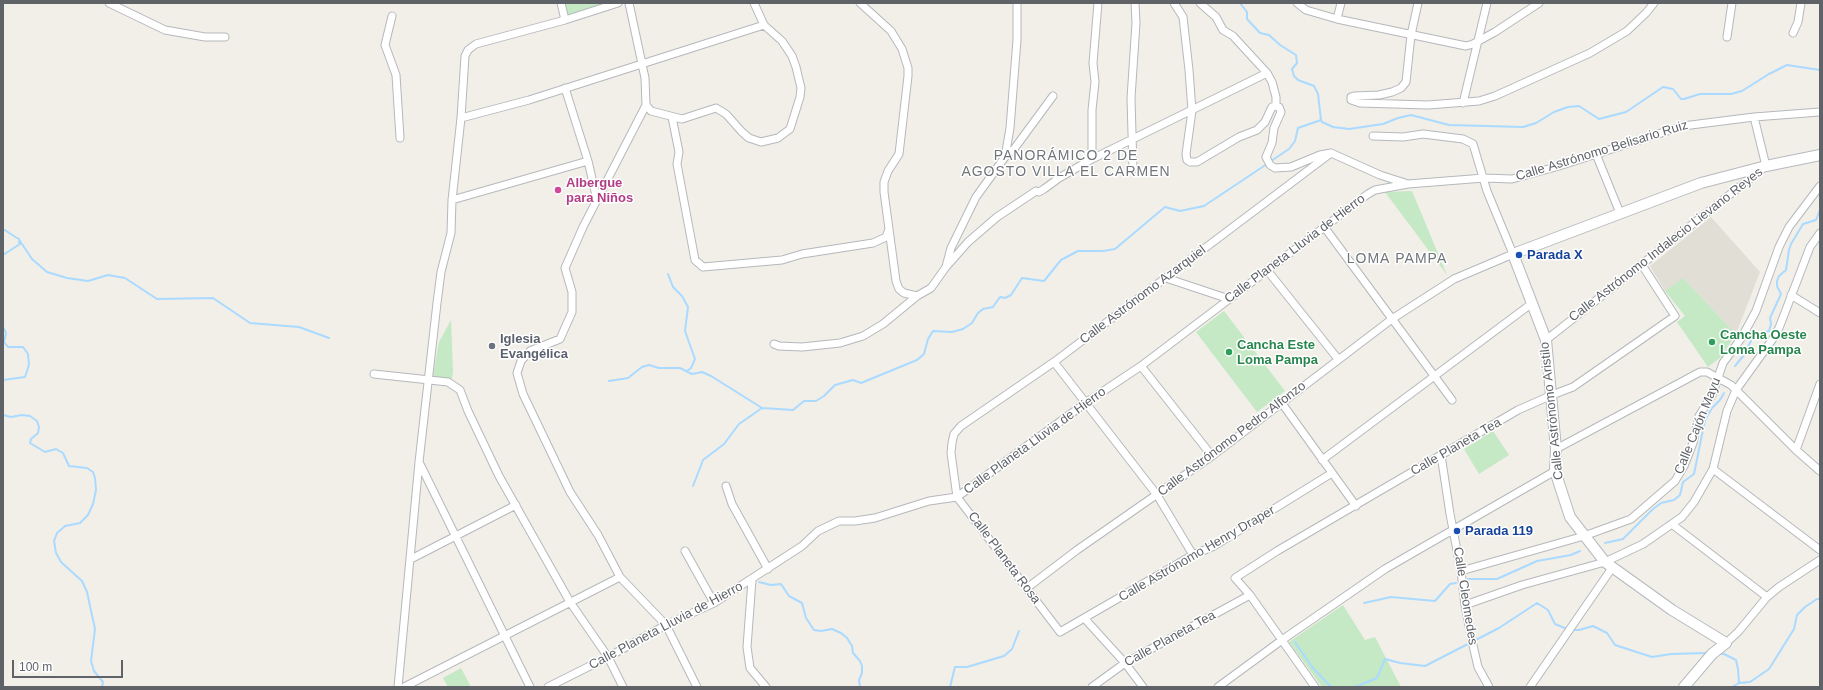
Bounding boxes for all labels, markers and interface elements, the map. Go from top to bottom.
street label: Calle Astrónomo Belisario Ruiz [1514,117,1690,185]
district label: PANORÁMICO 2 DE AGOSTO VILLA EL CARMEN [961,148,1171,180]
street label: Calle Astrónomo Indalecio Lievano Reyes [1566,165,1766,325]
place label: Albergue para Niños [566,175,633,206]
marker: Albergue para Niños [553,185,563,195]
street label: Calle Planeta Lluvia de Hierro [1222,191,1368,307]
street label: Calle Astrónomo Azarquiel [1077,242,1209,348]
place label: Parada X [1527,247,1583,263]
marker: Parada X [1514,250,1524,260]
district label: LOMA PAMPA [1347,251,1447,267]
place label: Cancha Oeste Loma Pampa [1720,327,1807,358]
place label: Iglesia Evangélica [500,331,568,362]
place label: Cancha Este Loma Pampa [1237,337,1318,368]
marker: Cancha Oeste Loma Pampa [1707,337,1717,347]
marker: Iglesia Evangélica [487,341,497,351]
street label: Calle Astrónomo Aristilo [1537,341,1567,481]
marker: Cancha Este Loma Pampa [1224,347,1234,357]
street label: Calle Cajón Mayu [1672,376,1724,476]
street label: Calle Astrónomo Pedro Alfonzo [1155,378,1309,500]
street label: Calle Planeta Lluvia de Hierro [961,384,1109,498]
street label: Calle Planeta Tea [1408,415,1504,479]
street label: Calle Astrónomo Henry Draper [1116,503,1278,605]
street label: Calle Planeta Rosa [964,509,1044,607]
place label: Parada 119 [1465,523,1533,539]
marker: Parada 119 [1452,526,1462,536]
street label: Calle Cleomedes [1450,546,1480,646]
street label: Calle Planeta Lluvia de Hierro [586,579,746,673]
street label: Calle Planeta Tea [1122,607,1218,671]
scale bar [14,652,125,678]
text: 100 m [19,660,52,674]

